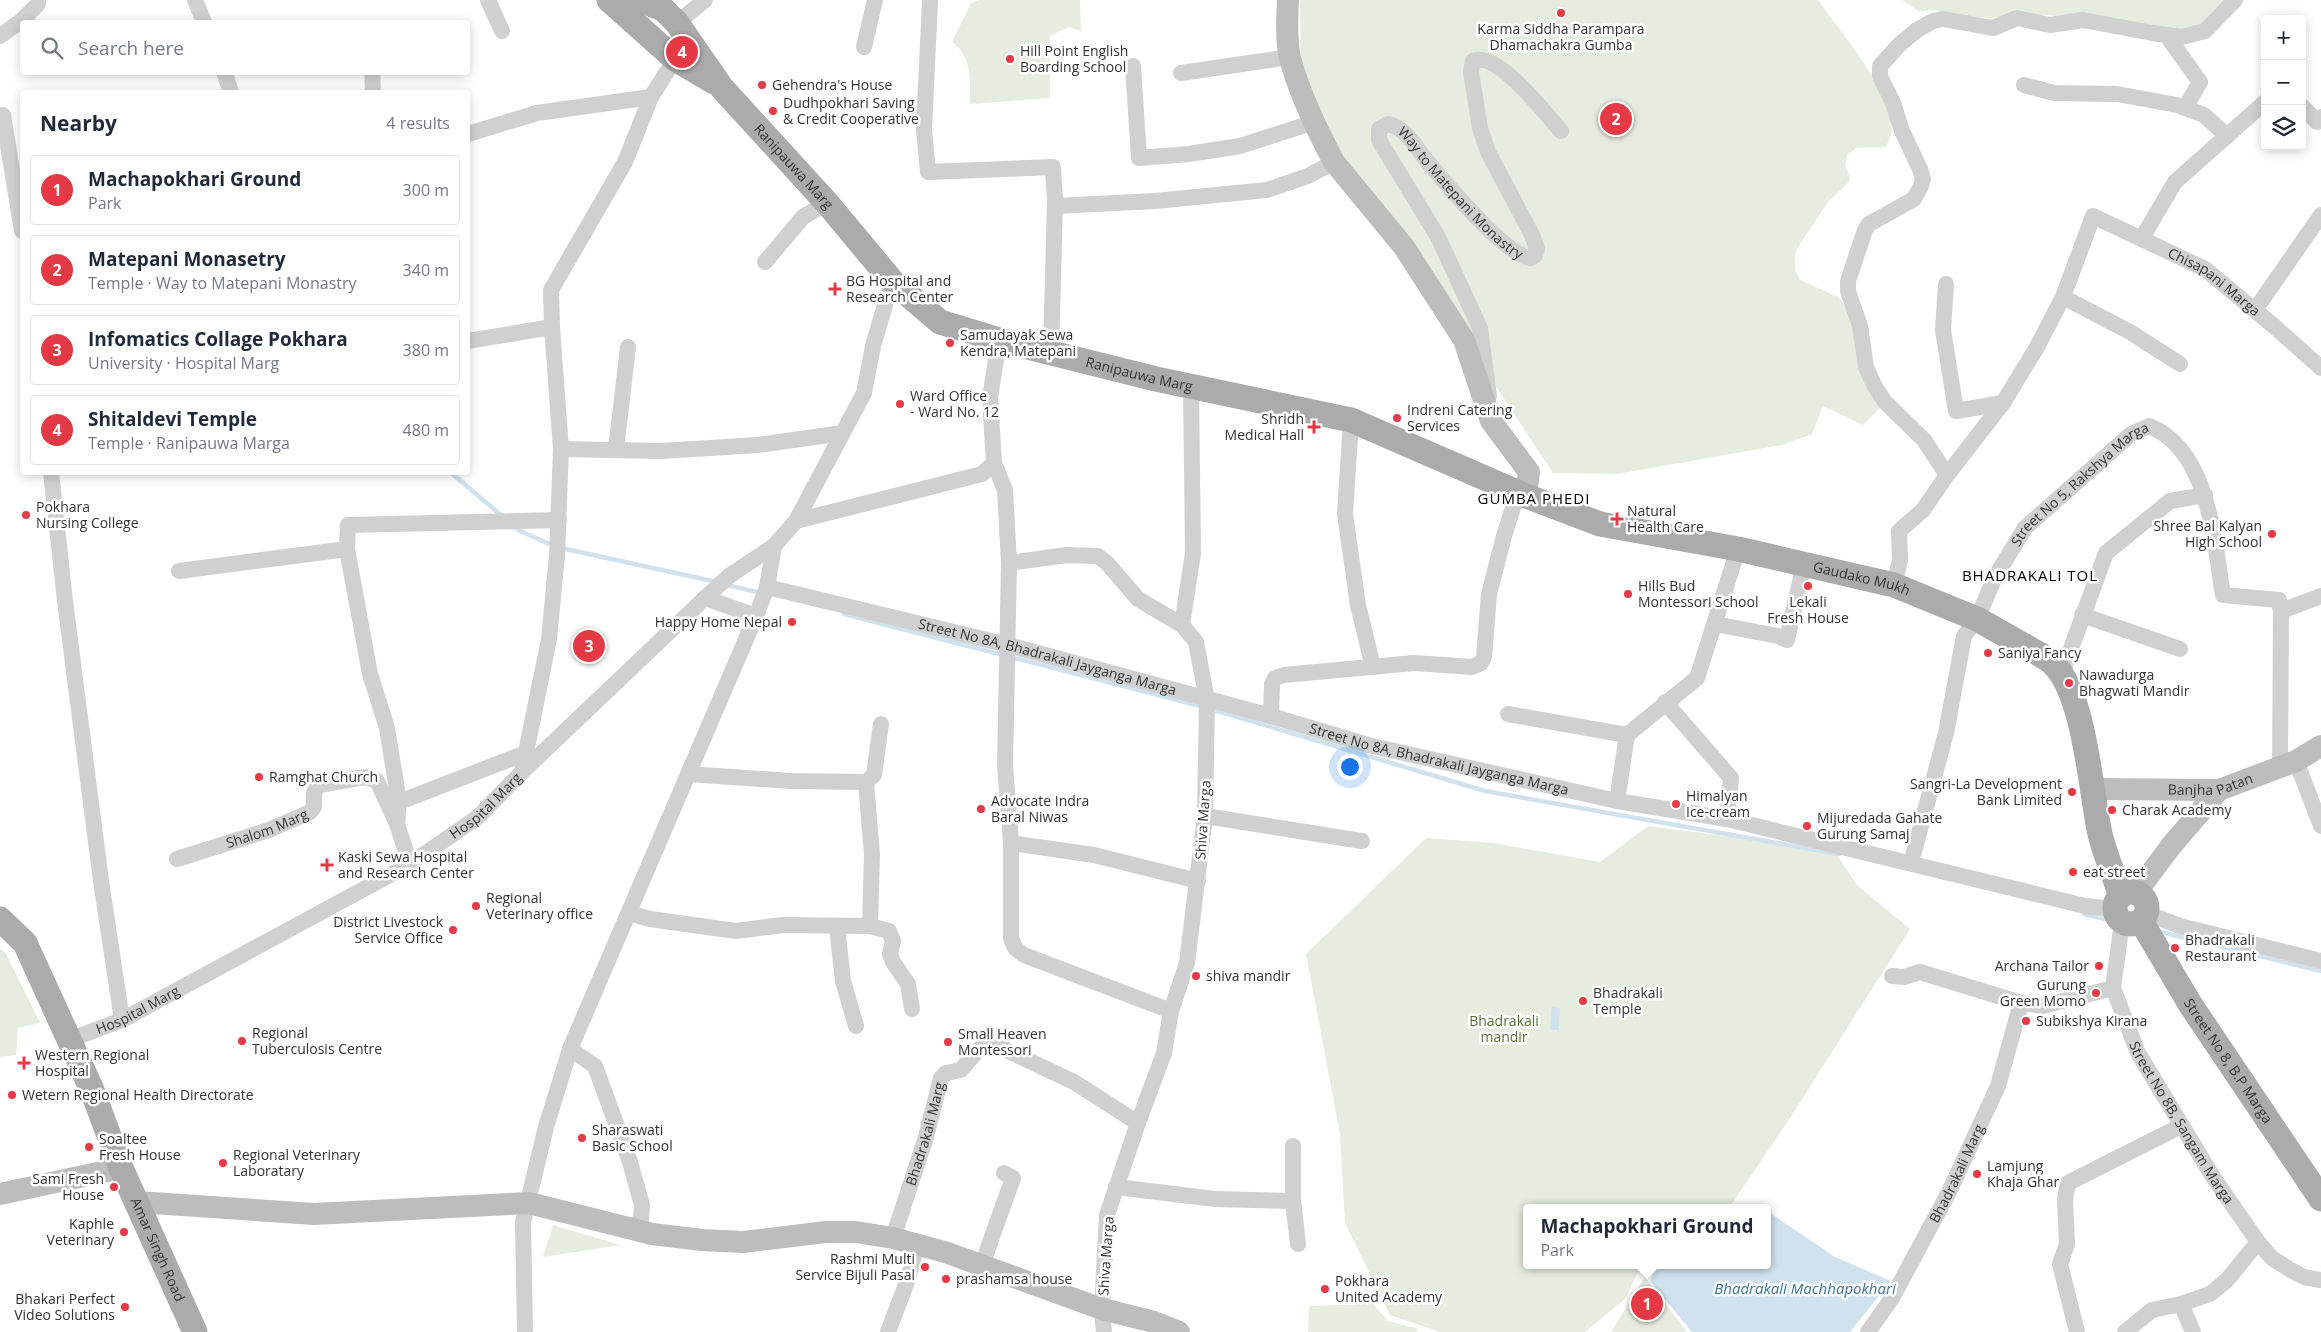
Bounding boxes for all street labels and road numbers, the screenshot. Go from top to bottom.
street label: Ranipauwa Marg [750,119,838,213]
street label: Way to Matepani Monastry [1394,122,1528,264]
street label: Chisapani Marga [2165,243,2265,320]
street label: Ranipauwa Marg [1084,352,1195,396]
street label: Street No 5, Rakshya Marga [2006,417,2151,549]
street label: Gaudako Mukh [1811,557,1913,600]
street label: Street No 8A, Bhadrakali Jayganga Marga [917,614,1179,699]
street label: Street No 8A, Bhadrakali Jayganga Marga [1307,718,1571,799]
street label: Hospital Marg [446,768,526,843]
street label: Banjha Patan [2168,768,2255,799]
street label: Shiva Marga [1190,780,1215,860]
street label: Shalom Marg [223,804,311,852]
street label: Hospital Marg [93,981,183,1038]
street label: Street No 8, B.P Marga [2180,995,2278,1127]
street label: Street No 8B, Sangam Marga [2125,1038,2239,1207]
street label: Bhadrakali Marg [901,1080,949,1188]
street label: Bhadrakali Marg [1924,1121,1988,1226]
street label: Amar Singh Road [127,1194,190,1304]
street label: Shiva Marga [1093,1216,1118,1296]

